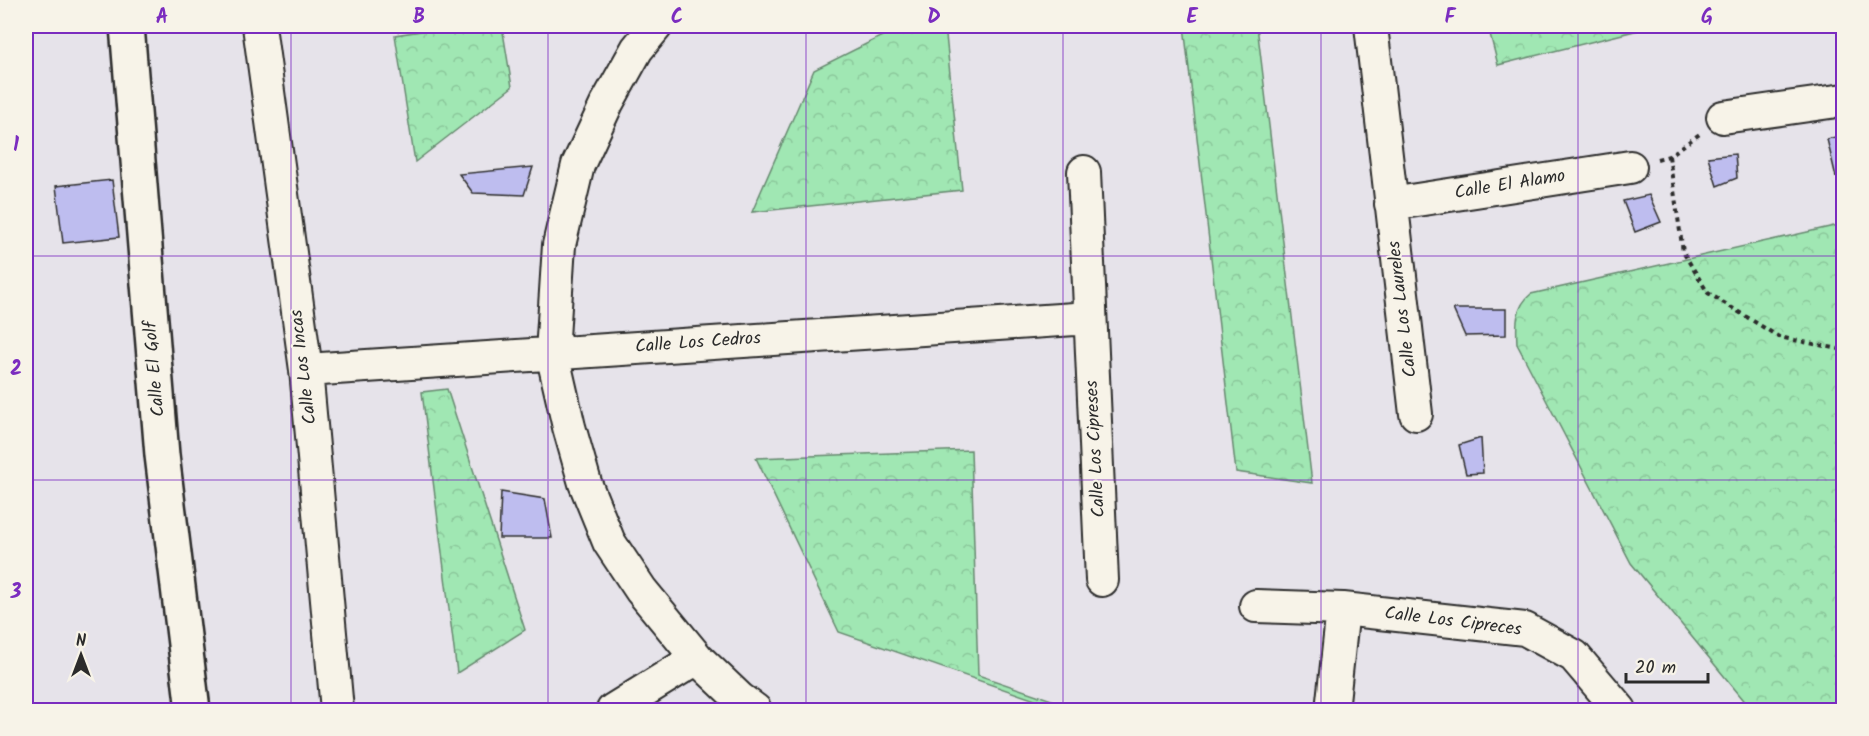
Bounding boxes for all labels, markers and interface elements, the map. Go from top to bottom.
text: A [156,2,168,34]
text: B [413,2,425,34]
text: C [671,2,683,34]
text: D [927,2,941,34]
text: E [1186,2,1198,34]
text: F [1445,2,1457,34]
text: G [1701,2,1713,34]
text: 1 [13,130,19,162]
street label: Calle El Alamo [1453,162,1567,208]
street label: Calle Los Laureles [1380,239,1426,379]
street label: Calle Los Incas [283,308,325,426]
street label: Calle El Golf [136,318,174,418]
street label: Calle Los Cedros [634,324,762,362]
text: 2 [10,354,22,386]
street label: Calle Los Cipreses [1078,379,1114,518]
text: 3 [10,577,22,609]
street label: Calle Los Cipreces [1383,599,1523,645]
north arrow [51,625,111,685]
text: N [76,629,86,654]
scale bar [1626,646,1708,684]
text: 20 m [1635,654,1676,683]

